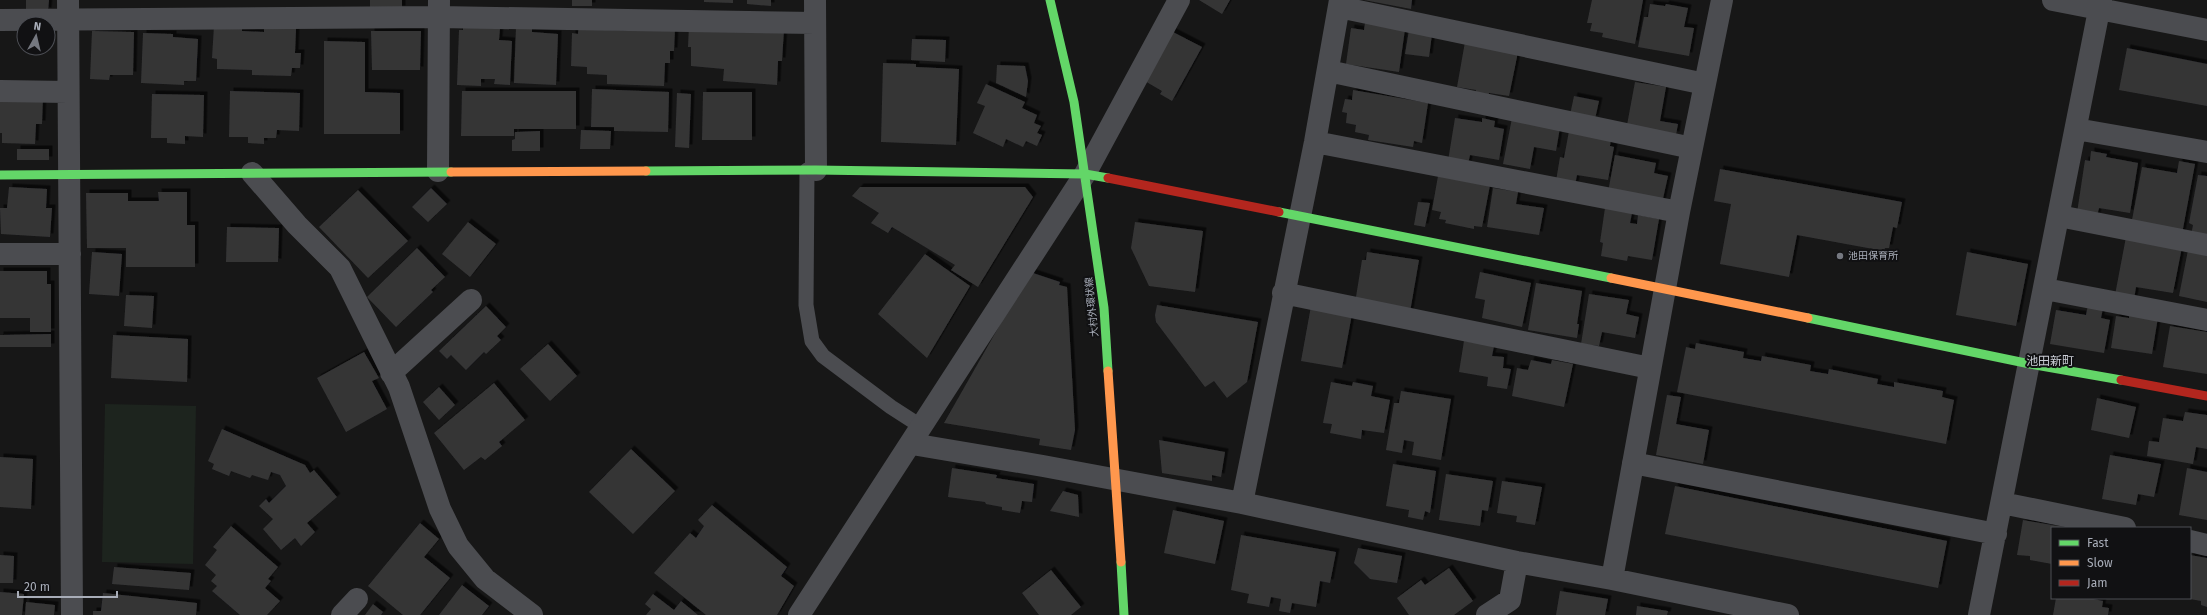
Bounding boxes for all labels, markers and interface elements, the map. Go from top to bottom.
north arrow [16,16,56,56]
text: N [33,20,42,34]
place label: 池田保育所 [1848,250,1898,262]
marker: 池田保育所 [1835,251,1845,261]
street label: 大村外環状線 [1083,277,1101,337]
district label: 池田新町 [2026,354,2074,368]
legend [2051,527,2191,599]
text: Fast [2087,536,2109,550]
text: Slow [2087,556,2113,570]
scale bar [18,573,117,599]
text: Jam [2087,576,2107,590]
text: 20 m [24,580,50,594]

